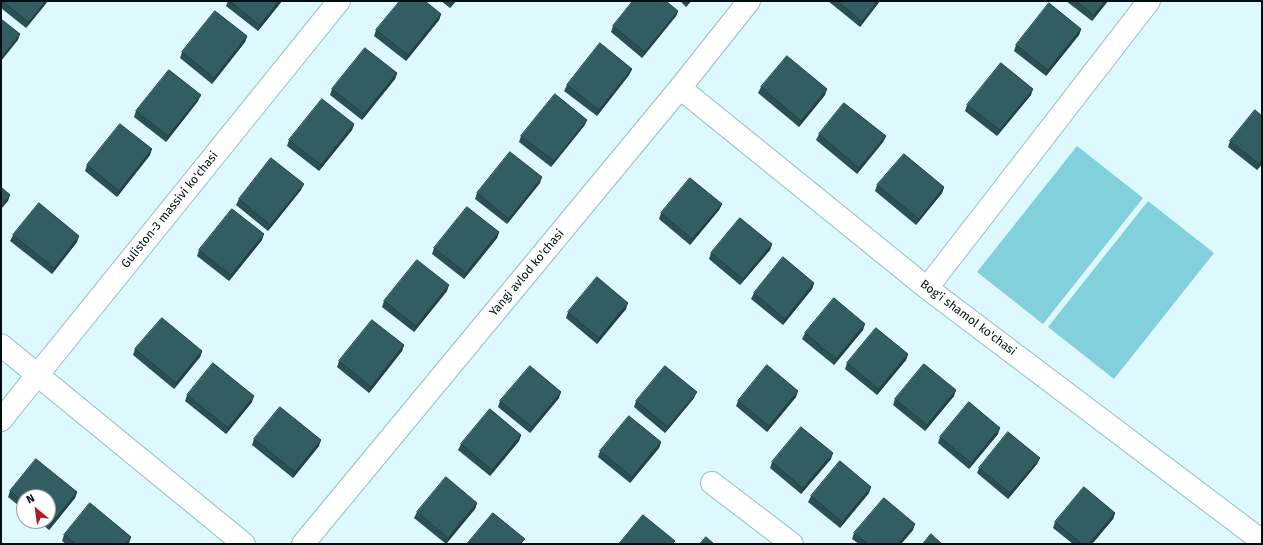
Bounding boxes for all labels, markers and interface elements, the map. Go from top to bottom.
street label: Guliston-3 massivi ko'chasi [119,149,221,271]
street label: Yangi avlod ko'chasi [487,227,567,319]
street label: Bog'i shamol ko'chasi [917,277,1019,359]
north arrow [16,489,56,529]
text: N [24,491,37,506]

